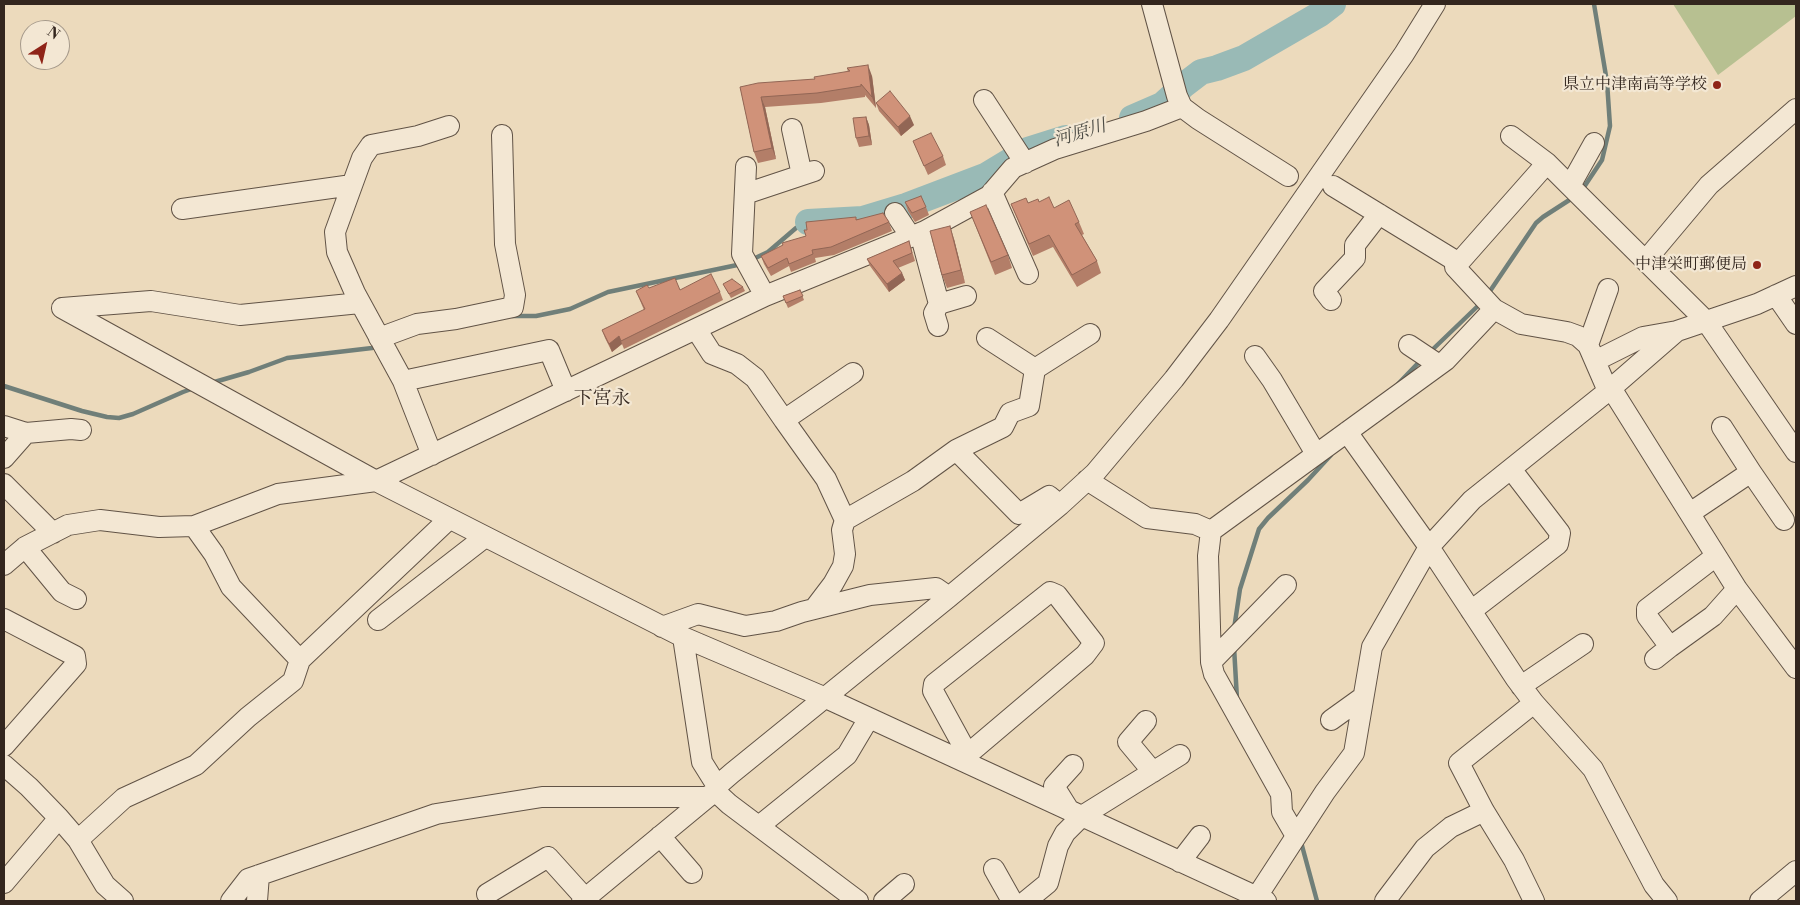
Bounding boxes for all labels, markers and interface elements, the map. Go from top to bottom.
north arrow [20,20,70,70]
text: N [43,23,63,44]
place label: 県立中津南高等学校 [1563,75,1707,95]
marker: 県立中津南高等学校 [1711,79,1723,91]
water label: 河原川 [1051,116,1109,152]
place label: 中津栄町郵便局 [1635,255,1747,275]
marker: 中津栄町郵便局 [1751,259,1763,271]
district label: 下宮永 [574,388,630,410]

